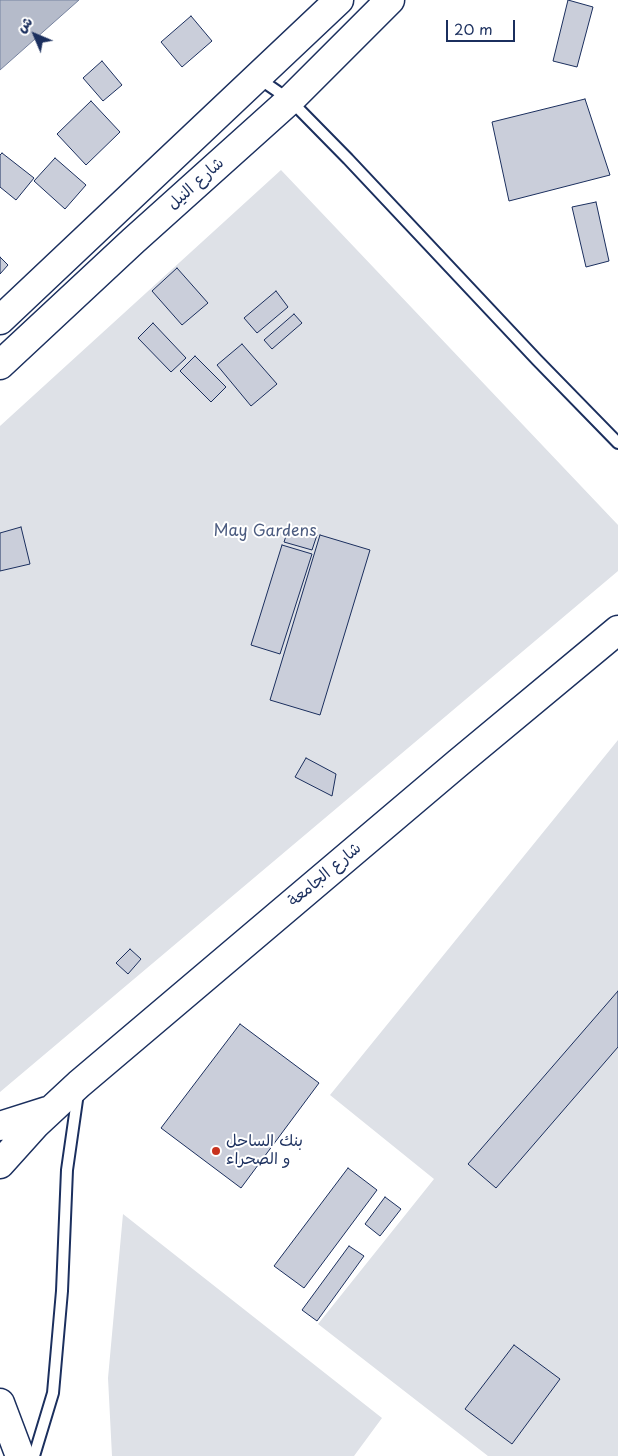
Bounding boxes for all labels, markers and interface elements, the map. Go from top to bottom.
north arrow [10,10,60,60]
scale bar [448,10,517,42]
text: ش [11,11,37,37]
text: 20 m [454,17,493,40]
street label: شارع النيل [164,154,228,214]
park label: May Gardens [213,522,317,542]
street label: شارع الجامعة [285,839,365,911]
place label: بنك الساحل و الصحراء [226,1132,303,1170]
marker: بنك الساحل و الصحراء [210,1145,222,1157]

